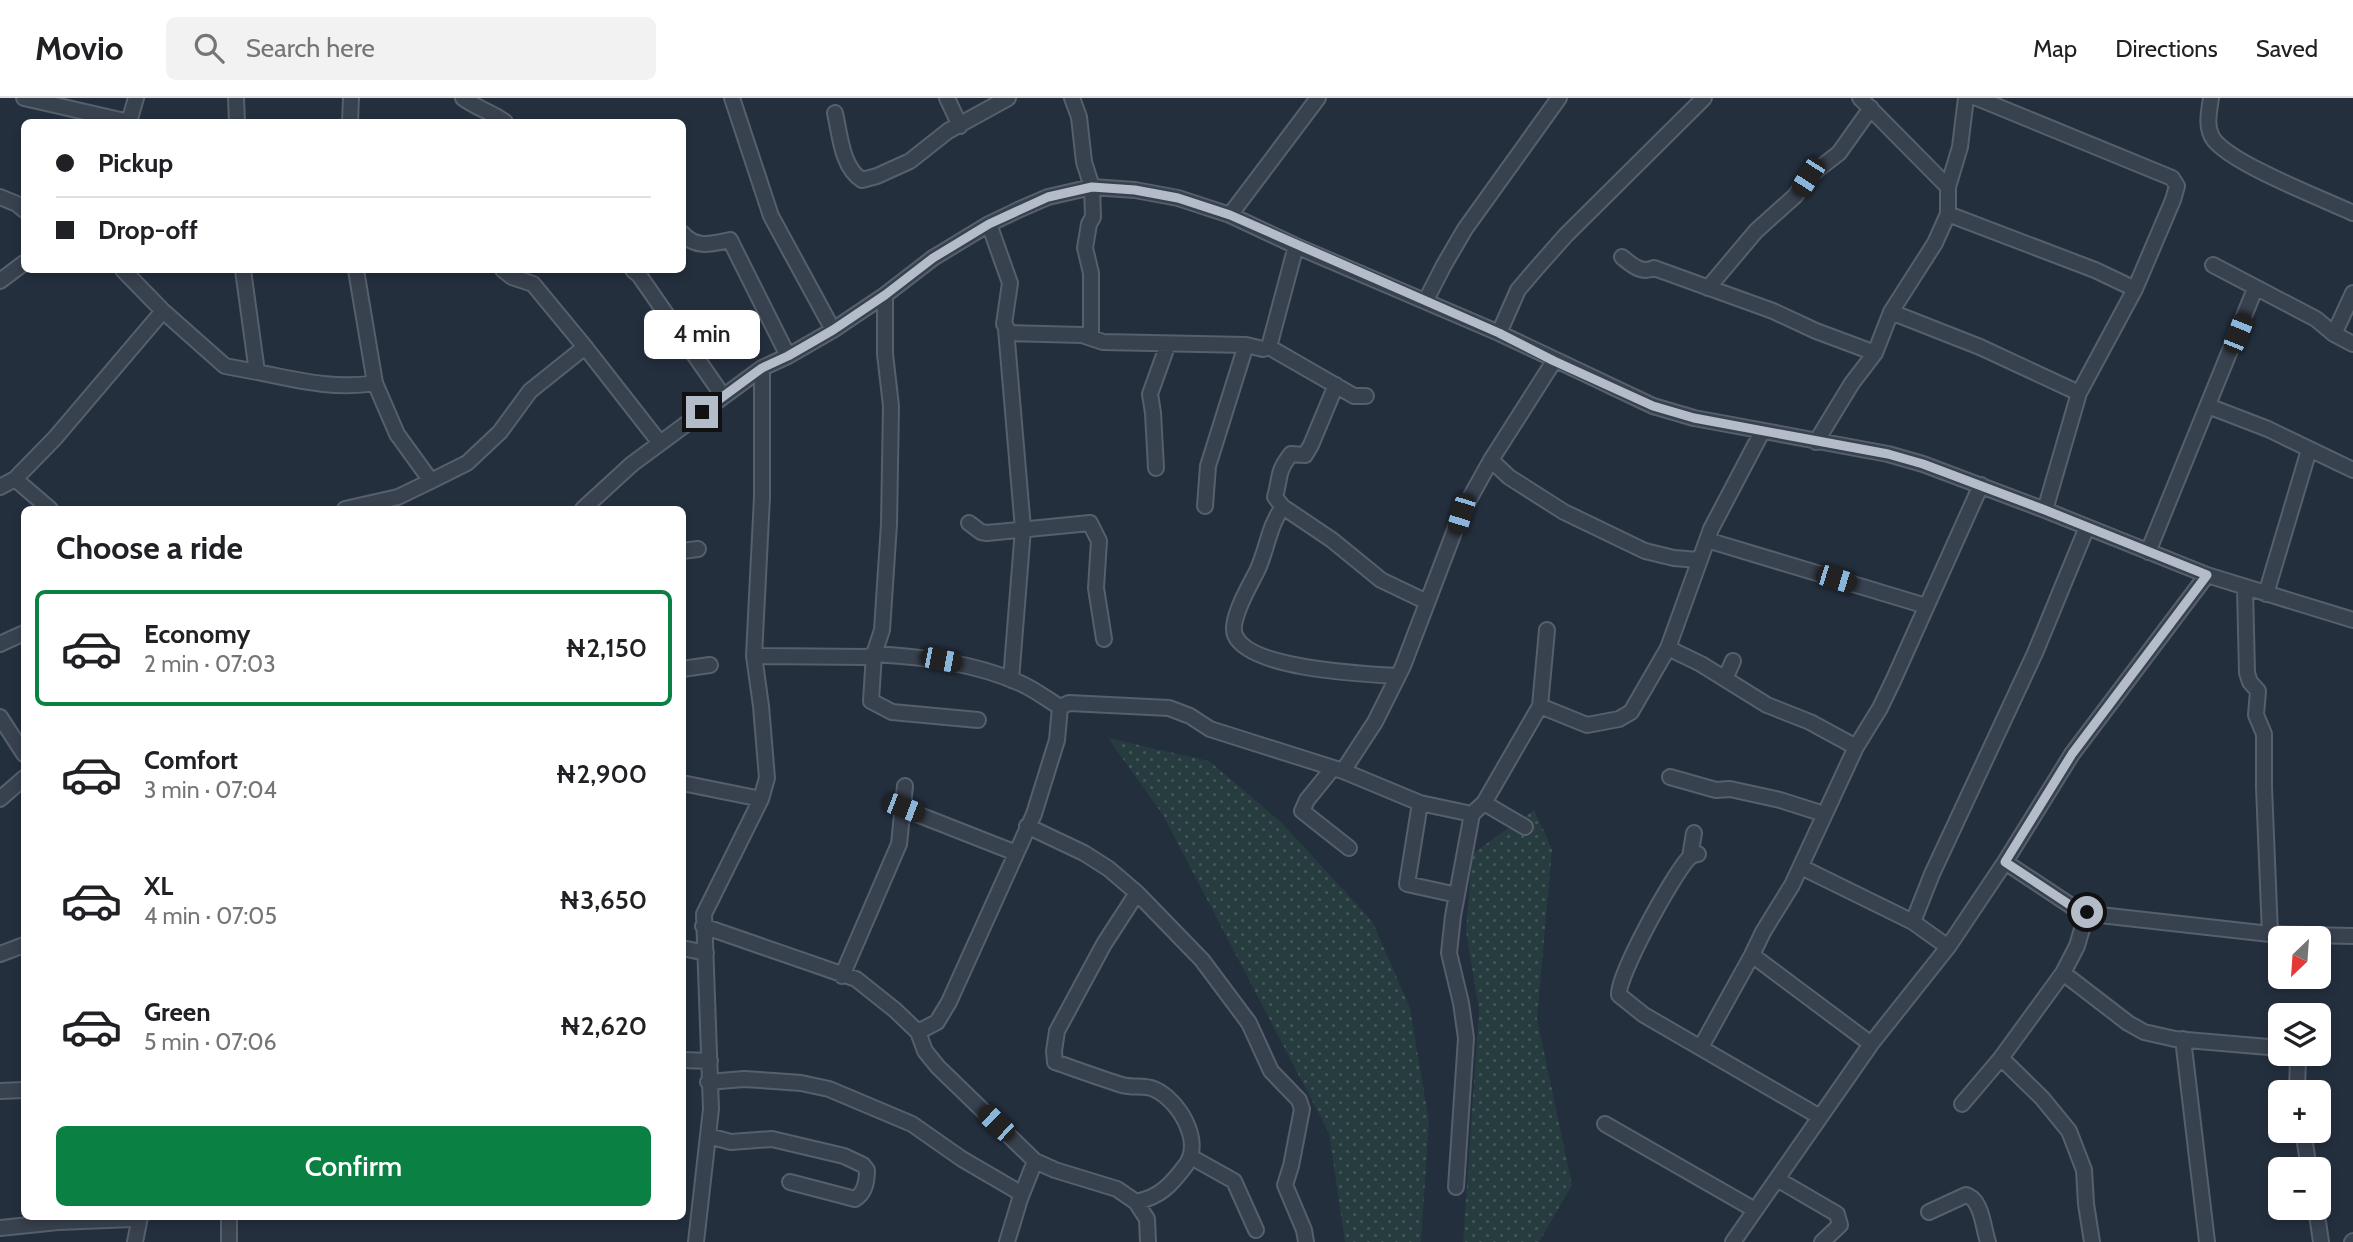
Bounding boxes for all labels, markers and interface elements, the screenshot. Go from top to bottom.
search box [166,17,656,80]
text: Movio [35,28,124,68]
icon: search [190,29,228,67]
text: Search here [246,32,375,64]
text: Map [2033,34,2077,63]
text: Directions [2115,34,2218,63]
text: Saved [2256,34,2318,63]
text: Pickup [98,147,173,179]
car [1788,154,1829,200]
text: Drop-off [98,214,198,246]
callout: 4 min [644,310,760,360]
car [2221,310,2256,356]
text: 4 min [673,320,731,348]
route end [686,396,718,428]
car [1445,491,1478,537]
text: Choose a ride [56,528,243,567]
car [1813,563,1860,595]
icon: car [60,617,123,680]
text: Economy [144,618,250,650]
text: ₦2,150 [565,632,647,664]
car [919,646,964,674]
text: 2 min · 07:03 [144,650,276,678]
icon: car [60,743,123,806]
text: Comfort [144,744,238,776]
text: ₦2,900 [555,758,647,790]
text: 3 min · 07:04 [144,776,277,804]
car [881,791,928,825]
icon: car [60,869,123,932]
text: XL [144,870,173,902]
text: ₦3,650 [559,884,647,916]
route start [2071,896,2103,928]
text: 4 min · 07:05 [144,902,277,930]
north arrow [2268,926,2331,989]
map controls [2268,926,2331,1220]
icon: car [60,995,123,1058]
text: Green [144,996,211,1028]
button: layers [2268,1003,2331,1066]
text: ₦2,620 [560,1010,647,1042]
text: 5 min · 07:06 [144,1028,277,1056]
button: + [2268,1080,2331,1143]
car [974,1101,1019,1145]
button: Confirm [56,1126,651,1206]
button: − [2268,1157,2331,1220]

